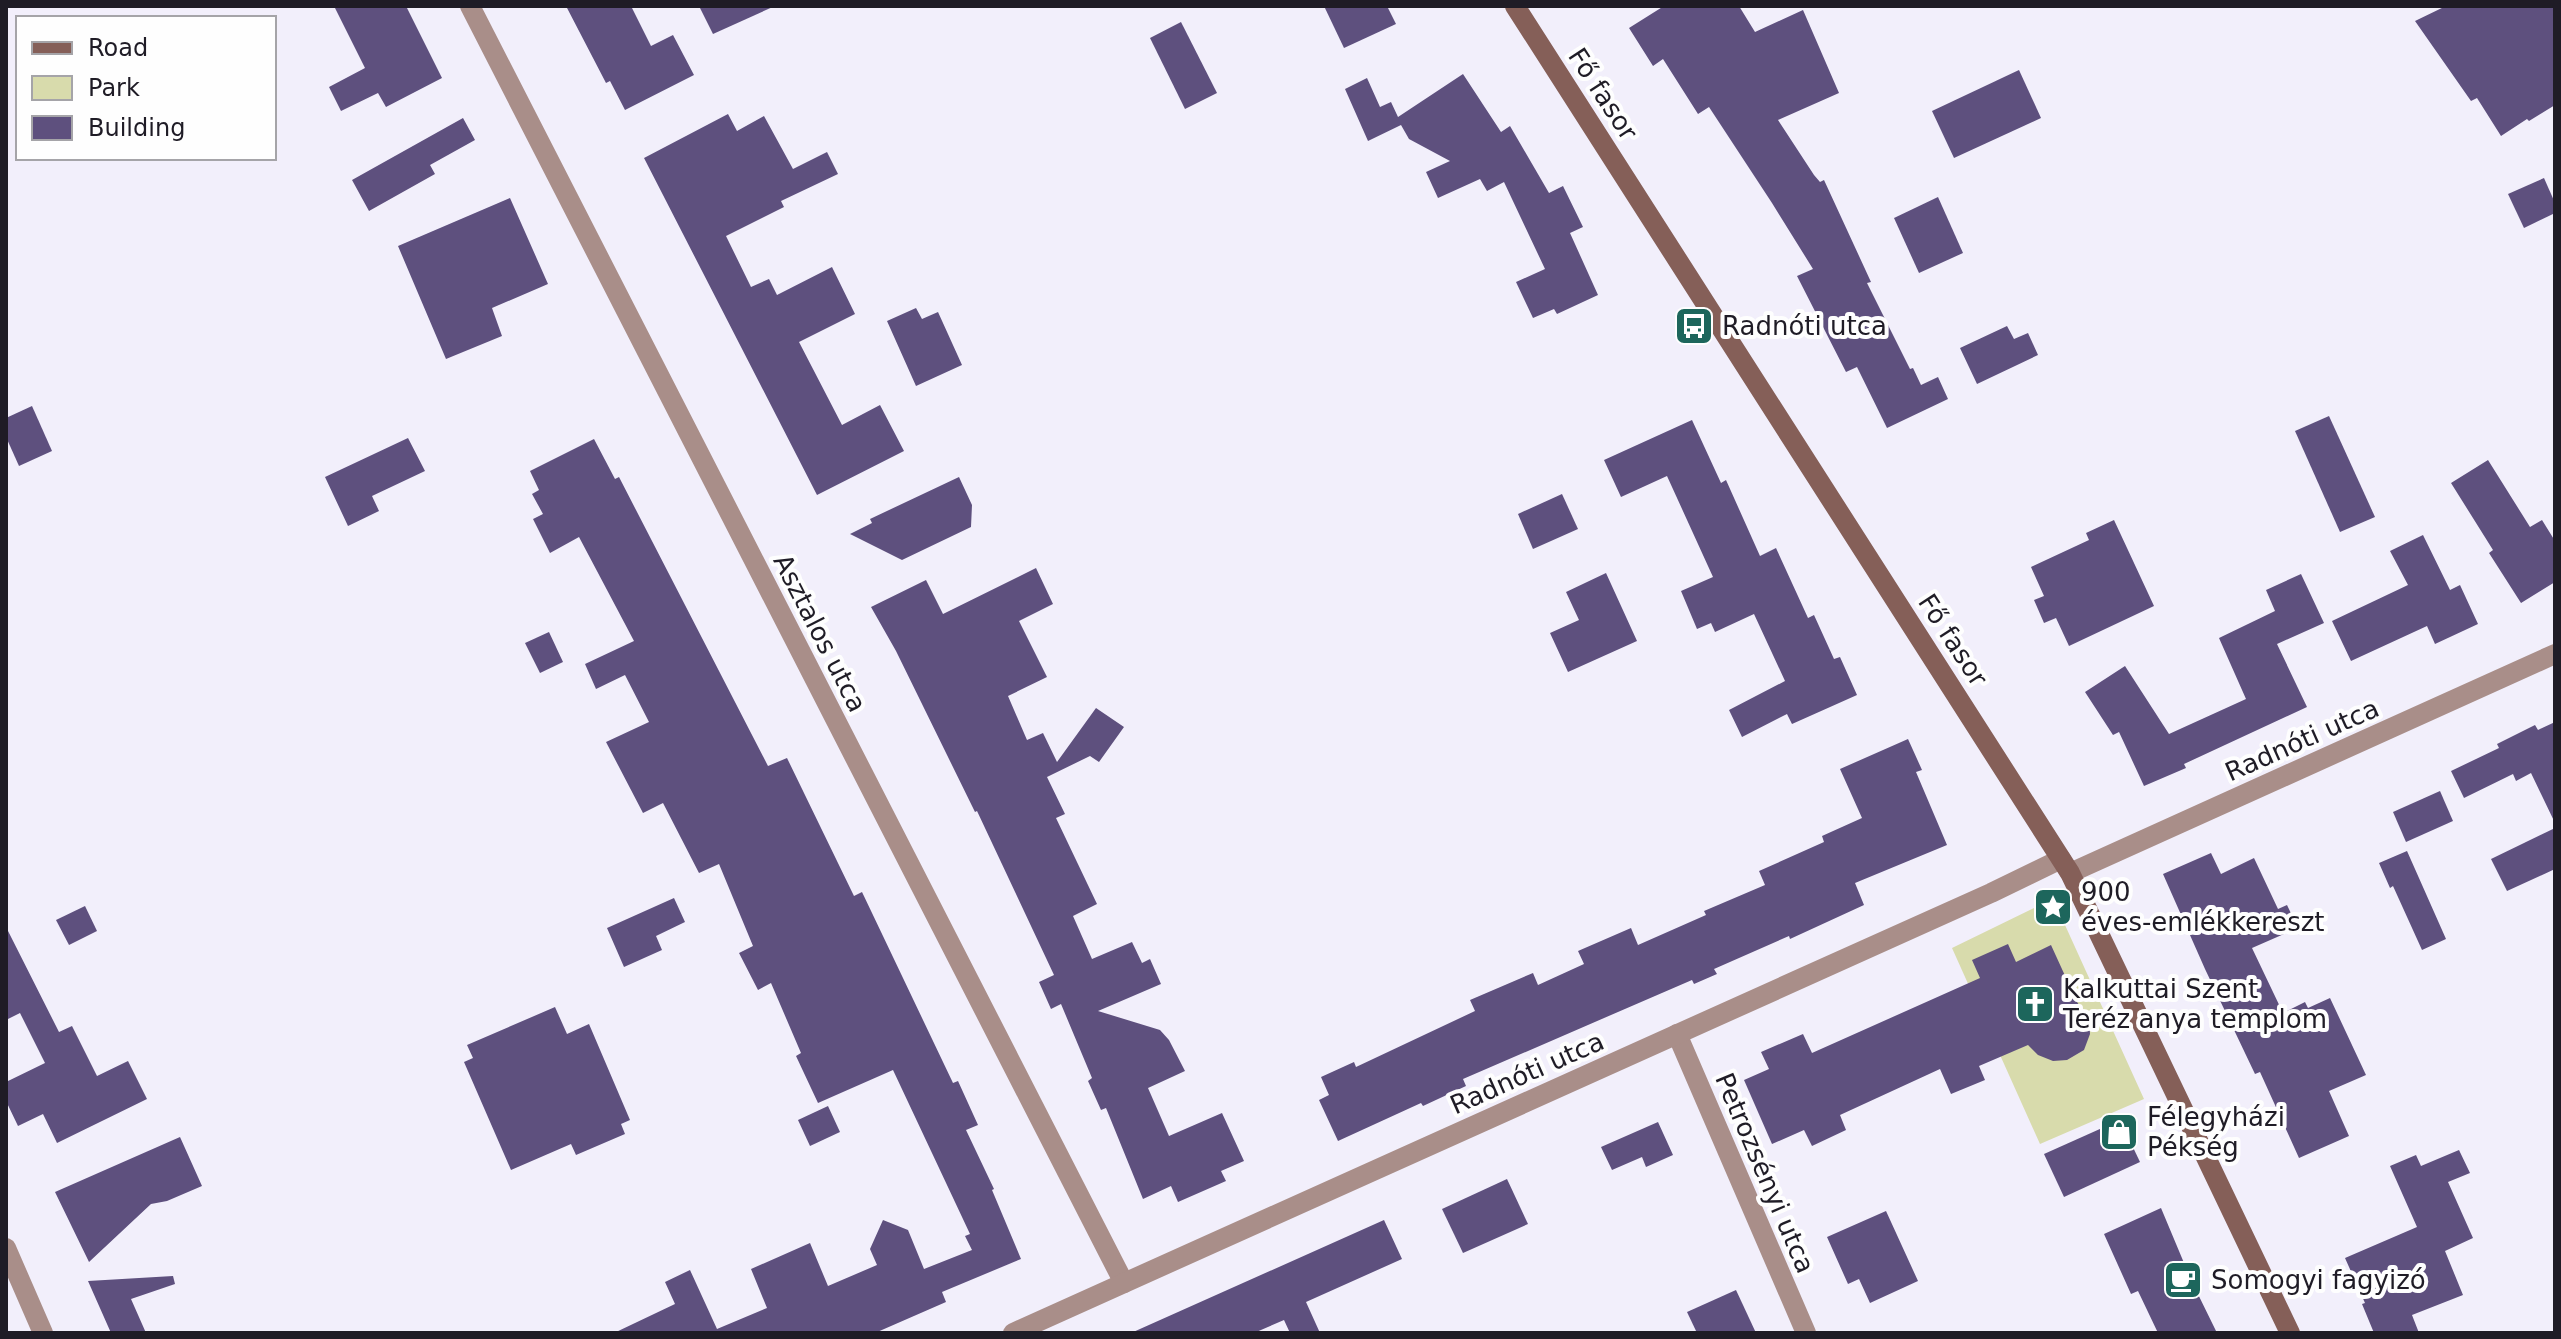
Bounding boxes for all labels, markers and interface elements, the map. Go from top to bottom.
legend [16,16,276,160]
text: Road [88,34,148,62]
street label: Fő fasor [1562,42,1644,146]
text: Park [88,74,140,102]
text: Building [88,114,185,142]
bus stop icon: Radnóti utca [1673,305,1715,347]
place label: Radnóti utca [1722,311,1887,341]
street label: Asztalos utca [767,549,873,717]
street label: Fő fasor [1912,588,1994,692]
street label: Radnóti utca [2221,693,2383,787]
place label: 900 éves-emlékkereszt [2081,877,2325,937]
place icon: 900 éves-emlékkereszt [2032,886,2074,928]
place label: Kalkuttai Szent Teréz anya templom [2062,974,2327,1034]
church icon: Kalkuttai Szent Teréz anya templom [2014,983,2056,1025]
street label: Radnóti utca [1446,1026,1608,1120]
street label: Petrozsényi utca [1709,1068,1821,1278]
place label: Félegyházi Pékség [2147,1102,2285,1162]
shop icon: Félegyházi Pékség [2098,1111,2140,1153]
cafe icon: Somogyi fagyizó [2162,1259,2204,1301]
place label: Somogyi fagyizó [2211,1265,2426,1295]

